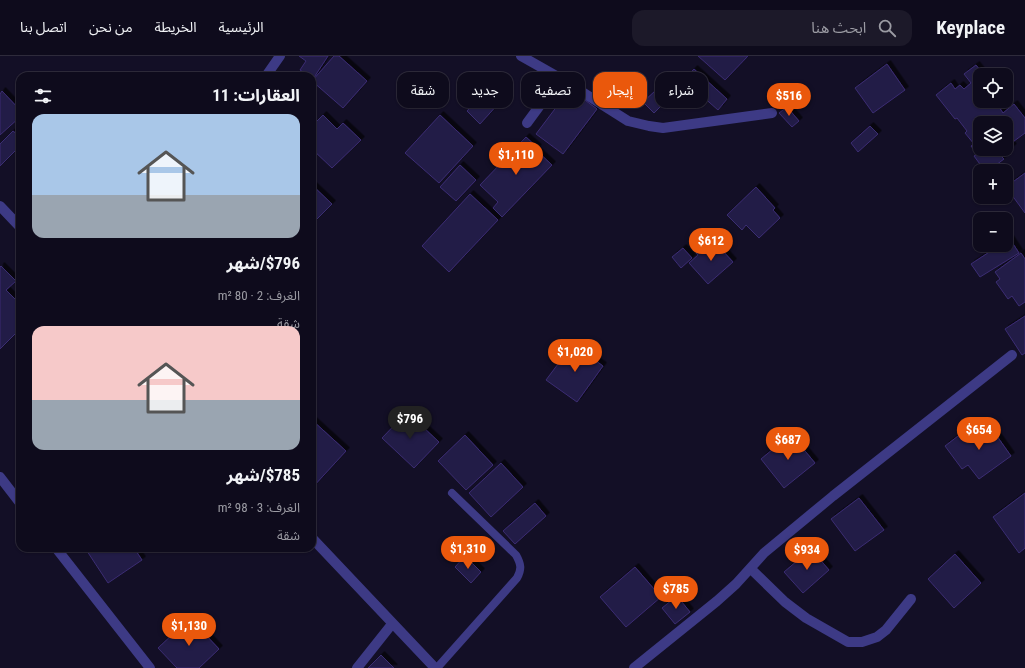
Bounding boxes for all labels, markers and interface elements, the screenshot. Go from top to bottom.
search box [632,10,912,46]
text: Keyplace [936,16,1005,39]
icon: search [876,17,898,39]
text: اتصل بنا [20,19,67,35]
text: من نحن [89,19,133,35]
text: الخريطة [155,19,197,35]
text: الرئيسية [219,19,264,35]
text: ابحث هنا [811,19,866,37]
map controls [973,68,1013,252]
button: locate [973,68,1013,108]
chip: شقة [397,72,449,108]
chip: جديد [457,72,513,108]
chip: تصفية [521,72,585,108]
chip: إيجار [593,72,647,108]
chip: شراء [655,72,708,108]
pin: $516 [765,83,813,117]
icon: filters [32,85,54,107]
text: العقارات: 11 [212,85,300,105]
text: $516 [776,88,802,103]
button: layers [973,116,1013,156]
icon: home [130,140,202,212]
pin: $1,110 [483,142,549,176]
text: $1,110 [498,147,534,162]
button: + [973,164,1013,204]
button: − [973,212,1013,252]
pin: $612 [687,228,735,262]
text: $612 [698,233,724,248]
text: $796/شهر [226,253,300,273]
text: الغرف: 2 · 80 m² [218,288,300,303]
text: شقة [277,316,300,331]
pin: $1,020 [542,339,608,373]
text: $1,020 [557,344,593,359]
icon: home [130,352,202,424]
pin: $796 [386,406,434,440]
text: $796 [397,411,423,426]
pin: $654 [955,417,1003,451]
text: $654 [966,422,992,437]
pin: $687 [764,427,812,461]
text: $687 [775,432,801,447]
text: $785/شهر [226,465,300,485]
text: الغرف: 3 · 98 m² [218,500,300,515]
text: شقة [277,528,300,543]
pin: $1,310 [435,536,501,570]
pin: $934 [783,537,831,571]
text: $1,310 [450,541,486,556]
text: $934 [794,542,820,557]
pin: $785 [652,576,700,610]
text: $785 [663,581,689,596]
pin: $1,130 [156,613,222,647]
text: $1,130 [171,618,207,633]

